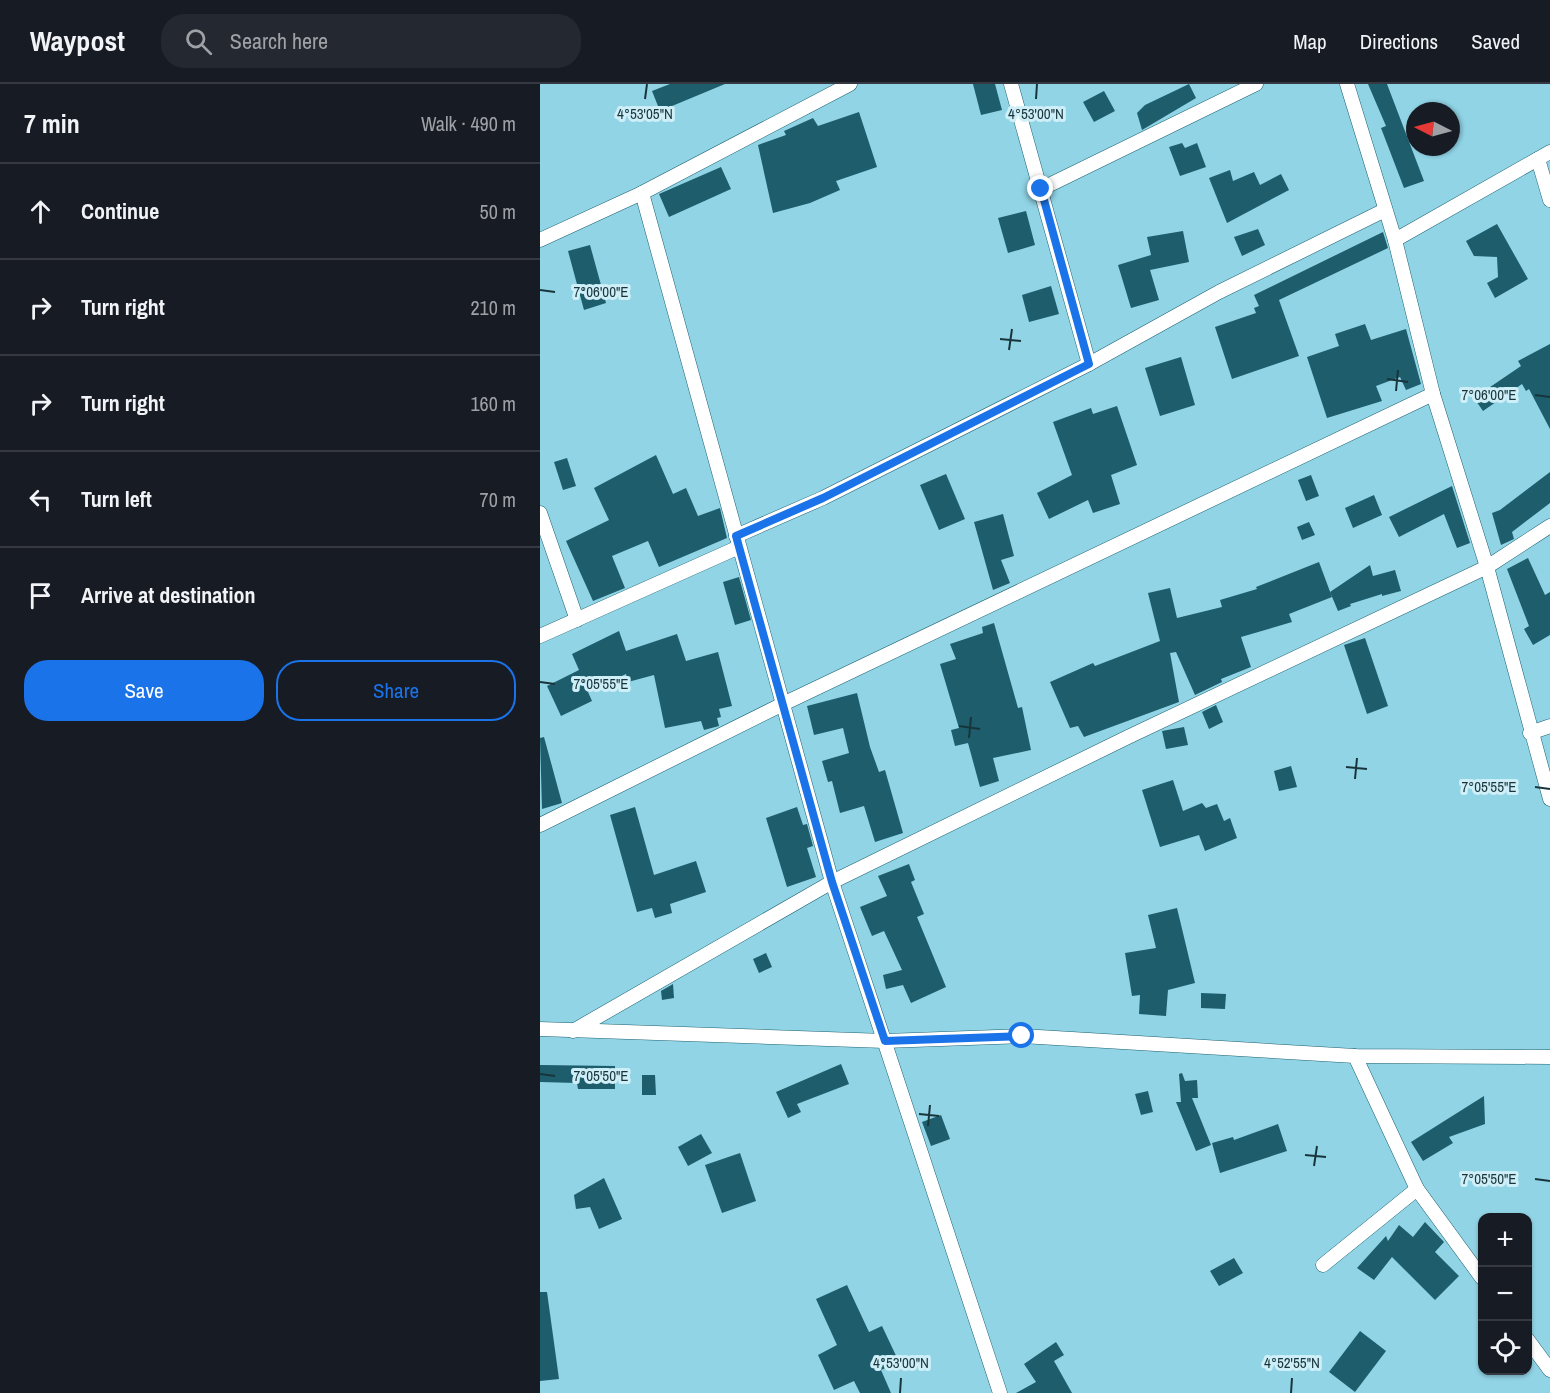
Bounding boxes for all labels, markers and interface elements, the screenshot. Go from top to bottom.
search box [161,14,581,68]
text: Waypost [30,22,125,60]
icon: search [182,25,215,58]
text: Search here [230,26,328,56]
text: Map [1293,27,1327,56]
text: Directions [1360,27,1438,56]
text: Saved [1471,27,1520,56]
north arrow [1406,102,1460,156]
text: 4°53'05"N [617,103,673,124]
text: 4°53'00"N [1008,103,1064,124]
text: 7 min [24,106,80,141]
text: Walk · 490 m [421,110,516,137]
route end [1027,175,1053,201]
icon: ahead [24,195,57,228]
text: Continue [81,196,159,226]
text: 50 m [480,198,516,225]
text: 7°06'00"E [573,281,629,302]
icon: right [24,291,57,324]
text: Turn right [81,292,165,322]
text: 210 m [470,294,516,321]
text: 7°06'00"E [1461,384,1517,405]
icon: right [24,387,57,420]
text: Turn right [81,388,165,418]
text: 160 m [470,390,516,417]
icon: left [24,483,57,516]
text: Turn left [81,484,152,514]
text: 70 m [480,486,516,513]
icon: arrive [24,579,57,612]
text: Arrive at destination [81,580,255,610]
button: Save [24,660,264,721]
button: Share [276,660,516,721]
text: 7°05'55"E [573,673,629,694]
text: 7°05'55"E [1461,776,1517,797]
route start [1008,1022,1034,1048]
text: 7°05'50"E [573,1065,629,1086]
text: 7°05'50"E [1461,1168,1517,1189]
map controls [1478,1213,1532,1375]
button: + [1478,1213,1532,1267]
button: − [1478,1267,1532,1321]
button: locate [1478,1321,1532,1375]
text: 4°53'00"N [873,1352,929,1373]
text: 4°52'55"N [1264,1352,1320,1373]

